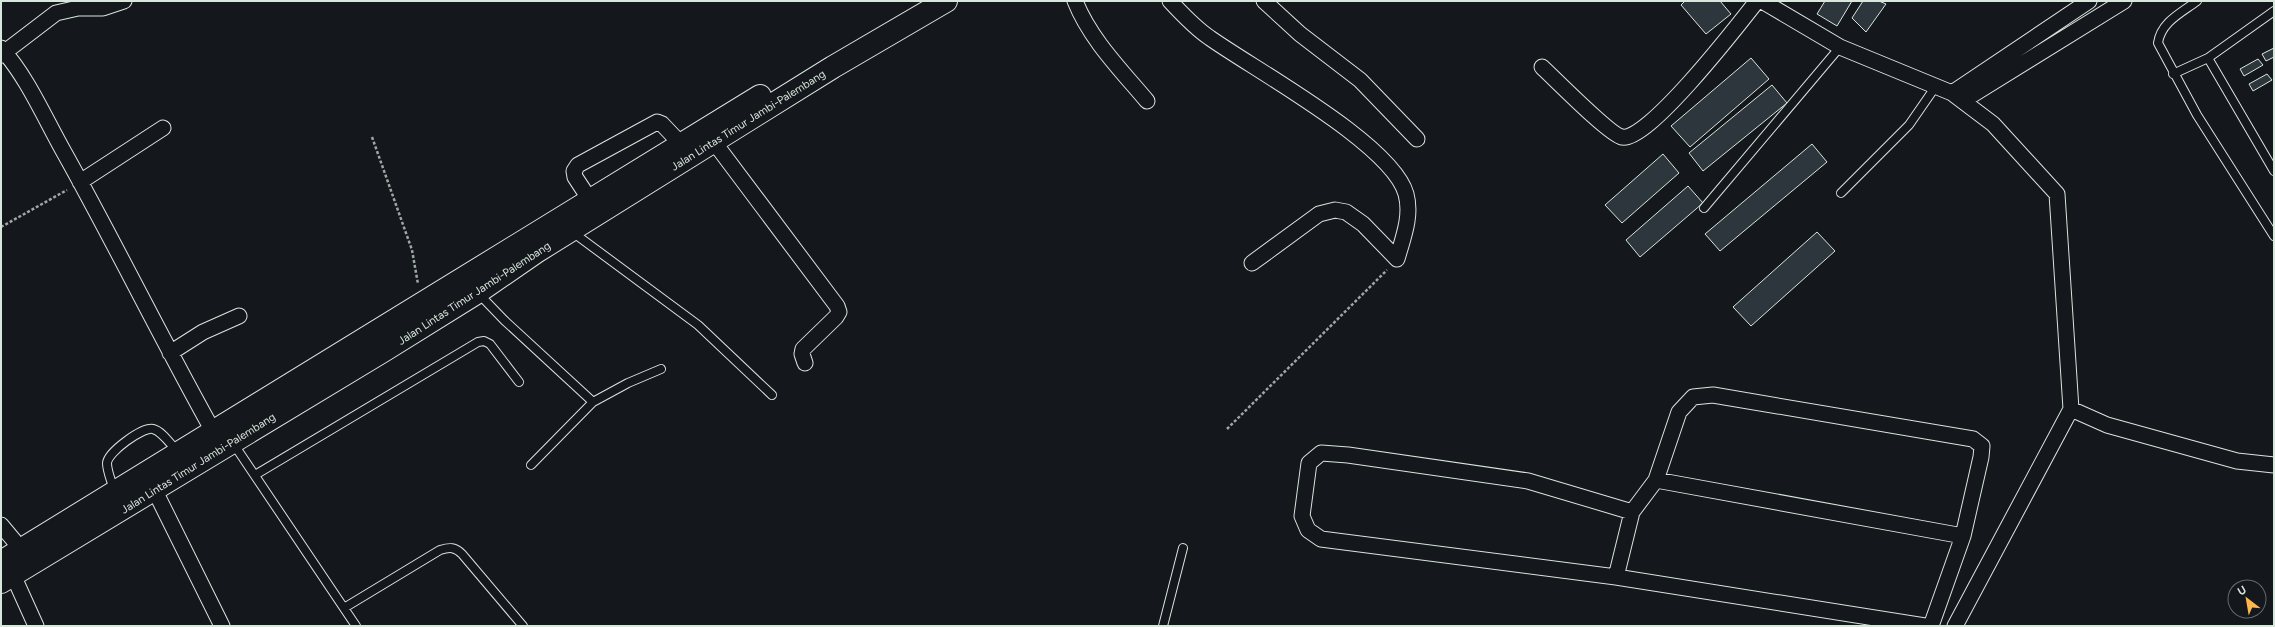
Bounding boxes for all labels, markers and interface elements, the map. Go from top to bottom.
street label: Jalan Lintas Timur Jambi-Palembang [669,67,828,173]
street label: Jalan Lintas Timur Jambi-Palembang [396,239,553,348]
street label: Jalan Lintas Timur Jambi-Palembang [119,410,278,516]
north arrow [2227,579,2267,619]
text: U [2235,583,2249,598]

